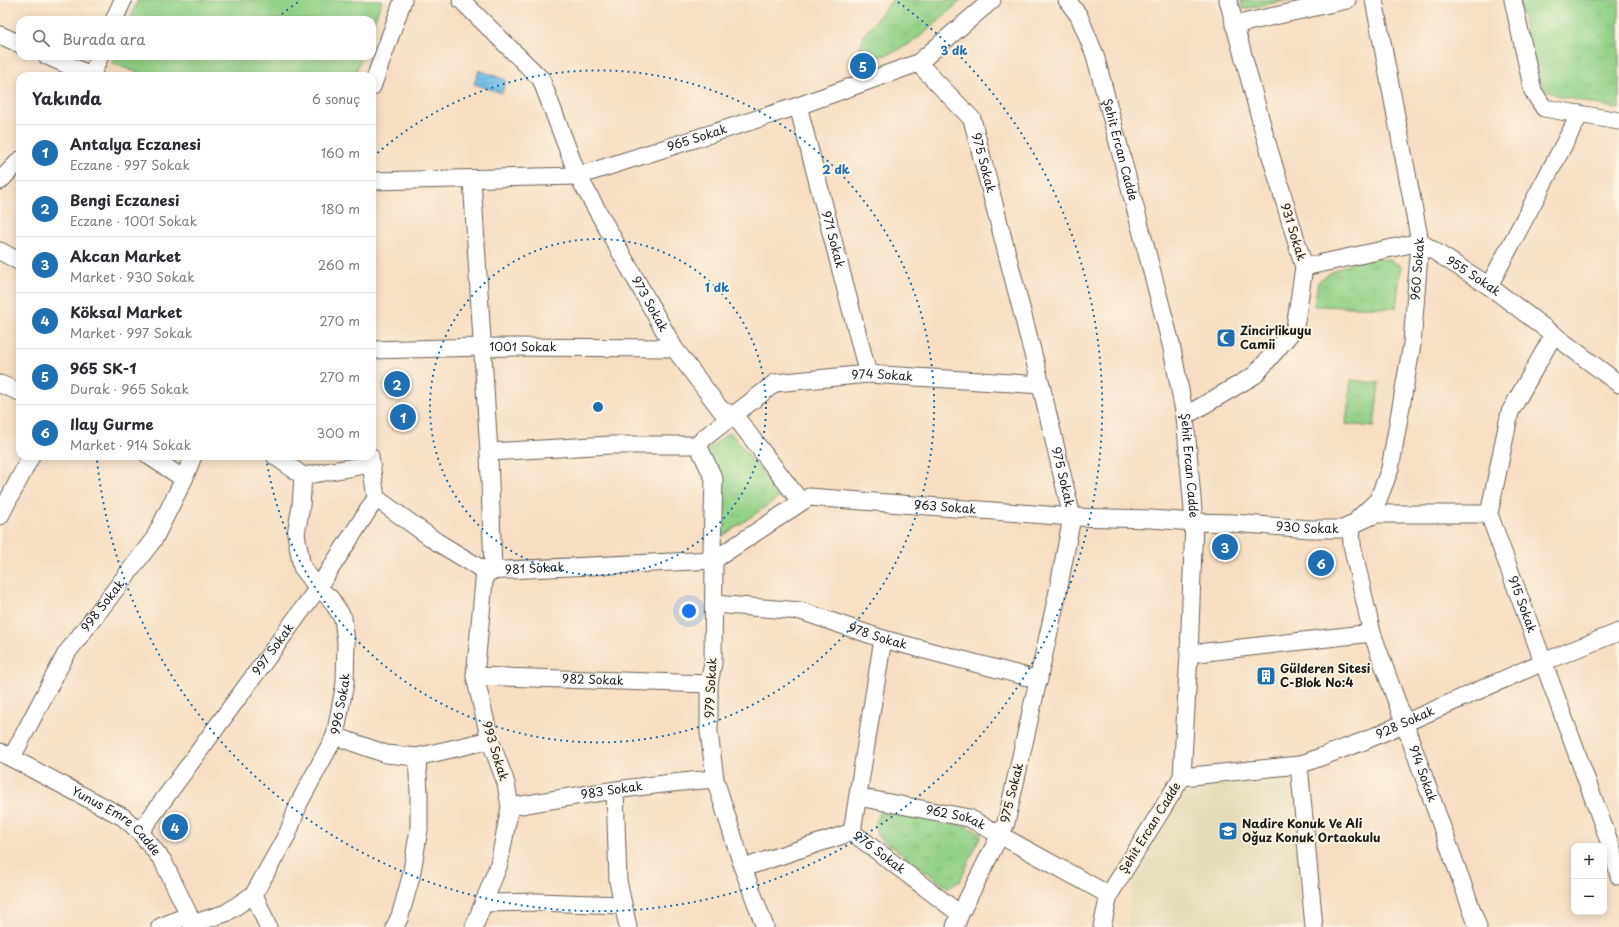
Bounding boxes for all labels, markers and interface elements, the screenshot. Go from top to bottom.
search box [16,16,376,60]
icon: search [30,27,52,49]
text: Burada ara [62,27,145,50]
text: 3 dk [940,41,968,59]
pin: 5 [850,51,876,81]
text: Yakında [32,85,102,111]
text: 6 sonuç [312,89,360,108]
street label: Şehit Ercan Cadde [1099,96,1143,202]
street label: 965 Sokak [664,119,729,155]
street label: 975 Sokak [968,131,1001,195]
text: Antalya Eczanesi [70,132,201,155]
text: 1 [42,143,48,162]
text: 160 m [321,143,360,162]
text: Eczane · 997 Sokak [70,155,190,174]
text: 2 dk [822,160,850,178]
text: Bengi Eczanesi [70,188,179,211]
text: 2 [40,199,50,218]
text: 180 m [321,199,360,218]
street label: 931 Sokak [1277,201,1311,263]
street label: 971 Sokak [818,209,850,270]
text: Eczane · 1001 Sokak [70,211,197,230]
street label: 960 Sokak [1405,236,1428,301]
text: Akcan Market [70,244,181,267]
street label: 955 Sokak [1443,251,1505,300]
text: 3 [41,255,49,274]
text: 260 m [318,255,360,274]
text: Market · 930 Sokak [70,267,195,286]
street label: 973 Sokak [628,273,673,335]
text: 1 dk [705,278,729,296]
text: Köksal Market [70,300,183,323]
text: 4 [41,311,49,330]
text: 270 m [319,311,360,330]
place label: Zincirlikuyu Camii [1240,321,1311,353]
text: Market · 997 Sokak [70,323,192,342]
mosque icon: Zincirlikuyu Camii [1215,327,1237,349]
street label: 1001 Sokak [489,337,557,355]
text: 965 SK-1 [70,356,136,379]
street label: 974 Sokak [851,364,914,385]
text: 5 [41,367,49,386]
text: 270 m [319,367,360,386]
pin: 2 [384,369,410,399]
text: Durak · 965 Sokak [70,379,189,398]
centre of rings [591,400,605,414]
pin: 1 [390,402,416,432]
text: Ilay Gurme [70,412,154,435]
street label: Şehit Ercan Cadde [1177,412,1204,518]
text: 6 [40,423,50,442]
text: 300 m [316,423,360,442]
text: Market · 914 Sokak [70,435,191,454]
street label: 975 Sokak [1048,445,1079,509]
street label: 963 Sokak [913,495,977,518]
street label: 930 Sokak [1275,516,1339,537]
pin: 3 [1212,532,1238,562]
pin: 6 [1308,548,1334,578]
street label: 981 Sokak [504,557,565,578]
street label: 915 Sokak [1504,573,1542,635]
street label: 998 Sokak [76,575,128,635]
your location [679,601,699,621]
street label: 978 Sokak [846,618,909,653]
street label: 997 Sokak [247,619,298,679]
street label: 979 Sokak [699,657,721,719]
place label: Gülderen Sitesi C-Blok No:4 [1280,659,1371,691]
building icon: Gülderen Sitesi C-Blok No:4 [1255,665,1277,687]
street label: 982 Sokak [562,669,624,689]
street label: 996 Sokak [325,673,353,736]
street label: 928 Sokak [1373,701,1437,743]
street label: 993 Sokak [478,719,514,783]
street label: 914 Sokak [1405,742,1442,805]
street label: 975 Sokak [995,761,1027,825]
street label: 983 Sokak [579,776,644,803]
street label: Şehit Ercan Cadde [1114,778,1185,877]
street label: Yunus Emre Cadde [69,781,165,859]
street label: 962 Sokak [924,800,990,834]
pin: 4 [162,812,188,842]
place label: Nadire Konuk Ve Ali Oğuz Konuk Ortaokulu [1242,814,1380,846]
school or university icon: Nadire Konuk Ve Ali Oğuz Konuk Ortaokulu [1217,820,1239,842]
street label: 976 Sokak [850,826,910,878]
map controls [1571,843,1607,915]
button: + [1571,843,1607,879]
button: − [1571,879,1607,915]

